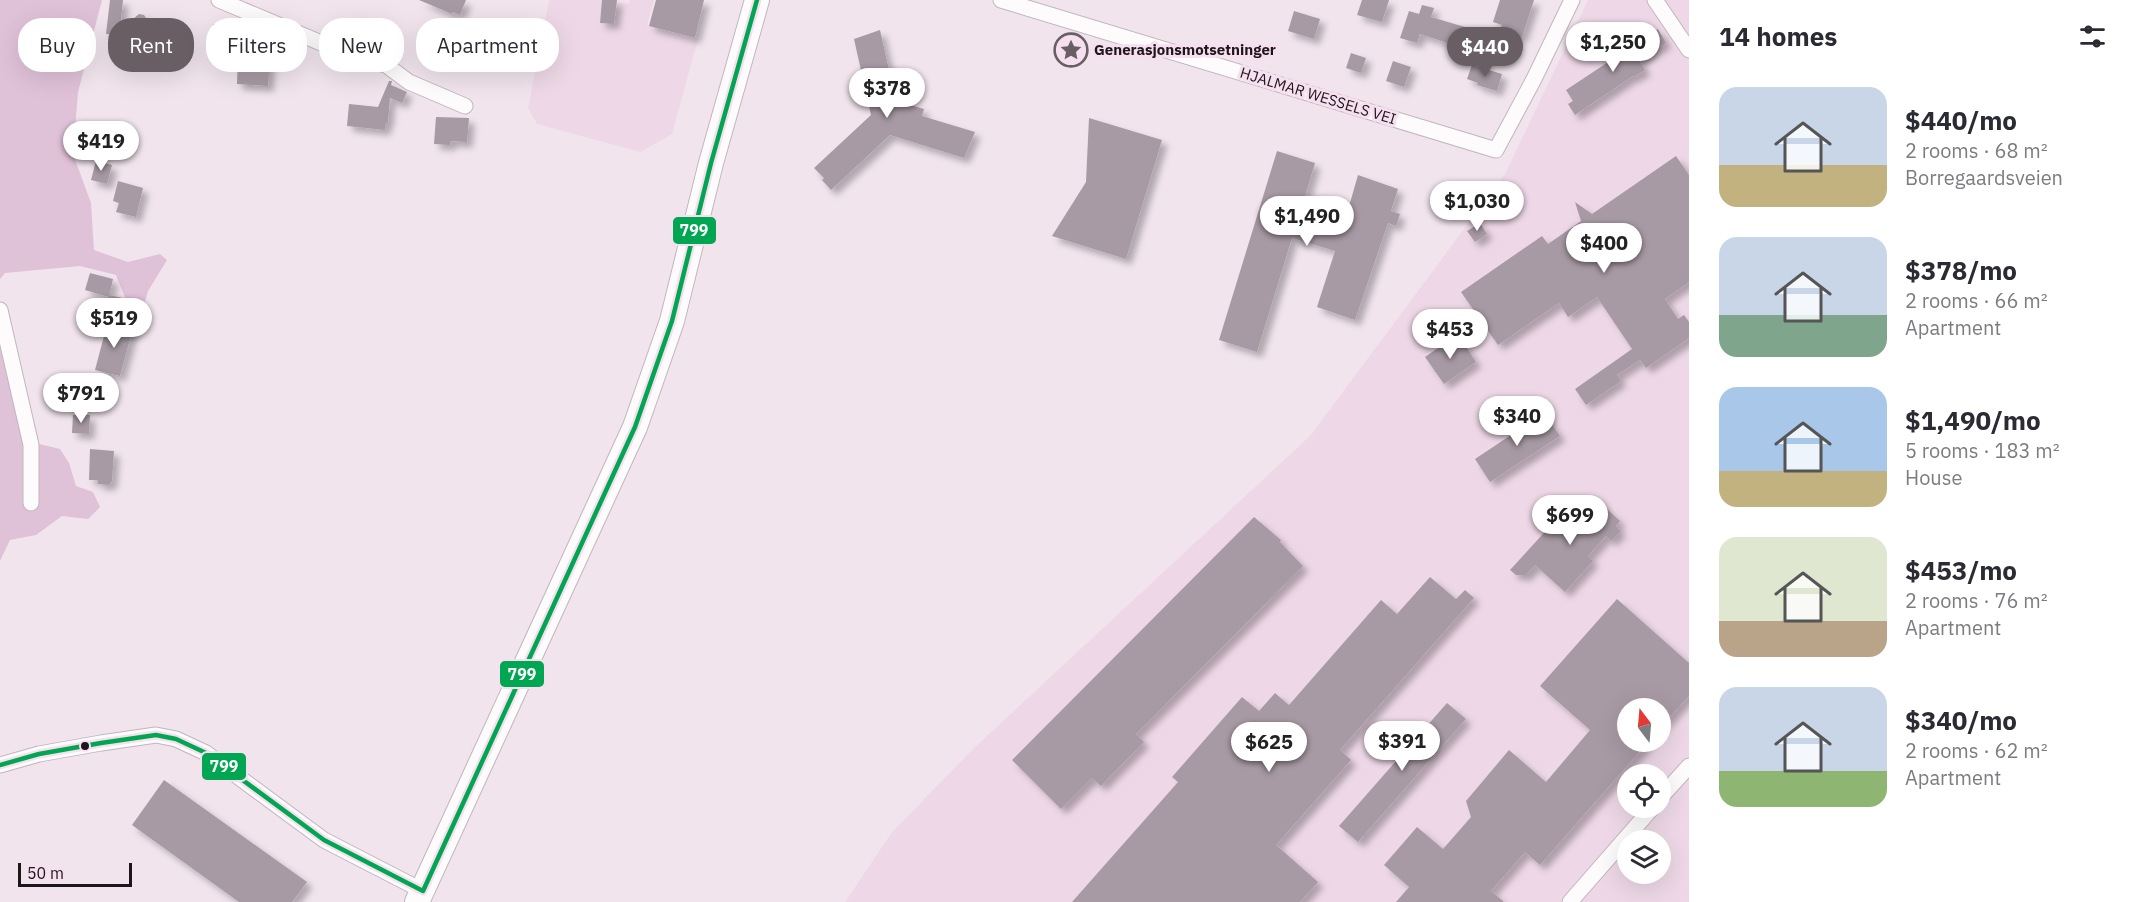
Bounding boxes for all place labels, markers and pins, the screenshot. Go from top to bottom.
pin: $1,250 [1564,22,1662,73]
pin: $440 [1449,27,1521,78]
place icon: Generasjonsmotsetninger [1053,32,1089,68]
place label: Generasjonsmotsetninger [1094,40,1276,59]
pin: $378 [851,68,923,119]
pin: $419 [65,121,137,172]
pin: $1,030 [1428,181,1526,232]
pin: $1,490 [1258,196,1356,247]
pin: $400 [1568,223,1640,274]
pin: $519 [78,298,150,349]
pin: $453 [1414,309,1486,360]
pin: $791 [45,373,117,424]
pin: $340 [1481,396,1553,447]
pin: $699 [1534,495,1606,546]
pin: $391 [1366,721,1438,772]
pin: $625 [1233,722,1305,773]
unlabelled marker [79,740,91,752]

